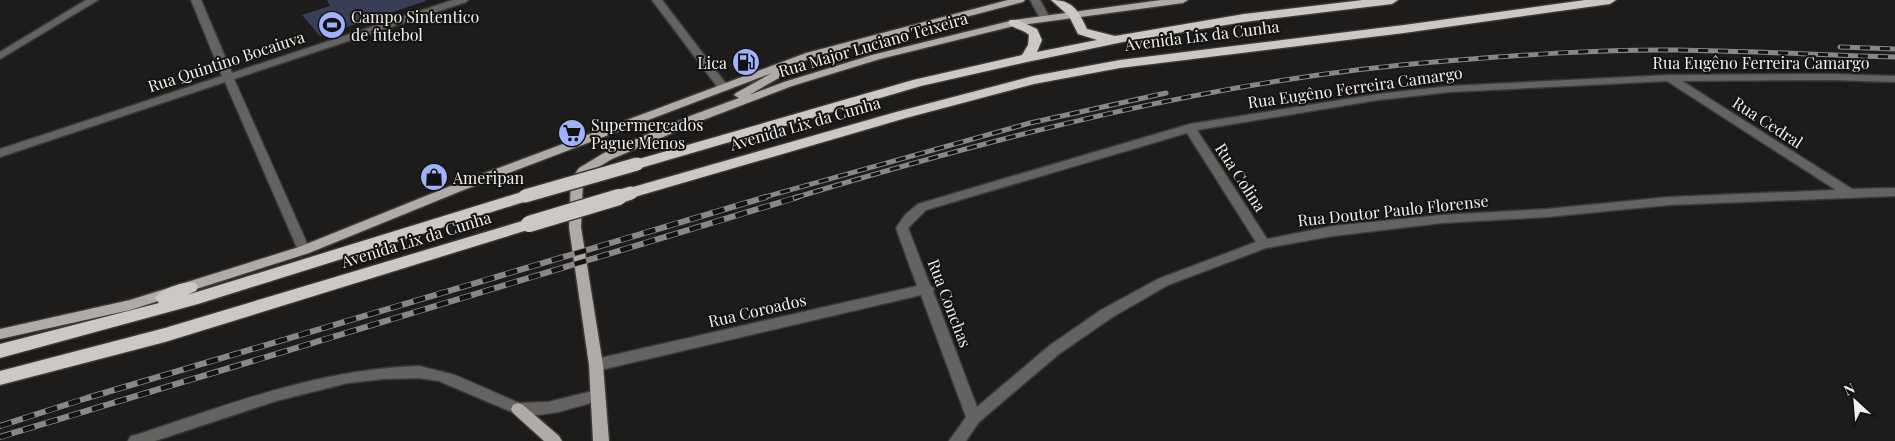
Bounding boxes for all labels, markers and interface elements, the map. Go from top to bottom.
place label: Campo Sintentico de futebol [351,6,480,45]
street label: Rua Major Luciano Teixeira [776,7,970,81]
sports icon: Campo Sintentico de futebol [317,10,347,40]
street label: Avenida Lix da Cunha [1122,15,1281,55]
street label: Rua Quintino Bocaiuva [145,26,307,96]
fuel station icon: Lica [731,47,761,77]
place label: Lica [697,52,727,73]
street label: Rua Eugêno Ferreira Camargo [1653,52,1870,73]
street label: Rua Eugêno Ferreira Camargo [1246,61,1464,112]
street label: Avenida Lix da Cunha [726,91,883,155]
street label: Rua Cedral [1729,92,1807,153]
place label: Supermercados Pague Menos [591,114,704,153]
supermarket icon: Supermercados Pague Menos [557,118,587,148]
street label: Rua Colina [1211,139,1271,215]
shop icon: Ameripan [419,162,449,192]
place label: Ameripan [452,167,524,188]
street label: Rua Doutor Paulo Florense [1297,190,1489,230]
street label: Avenida Lix da Cunha [338,206,494,272]
street label: Rua Conchas [924,256,976,350]
street label: Rua Coroados [706,289,808,331]
north arrow [1830,376,1880,426]
text: N [1840,378,1858,400]

